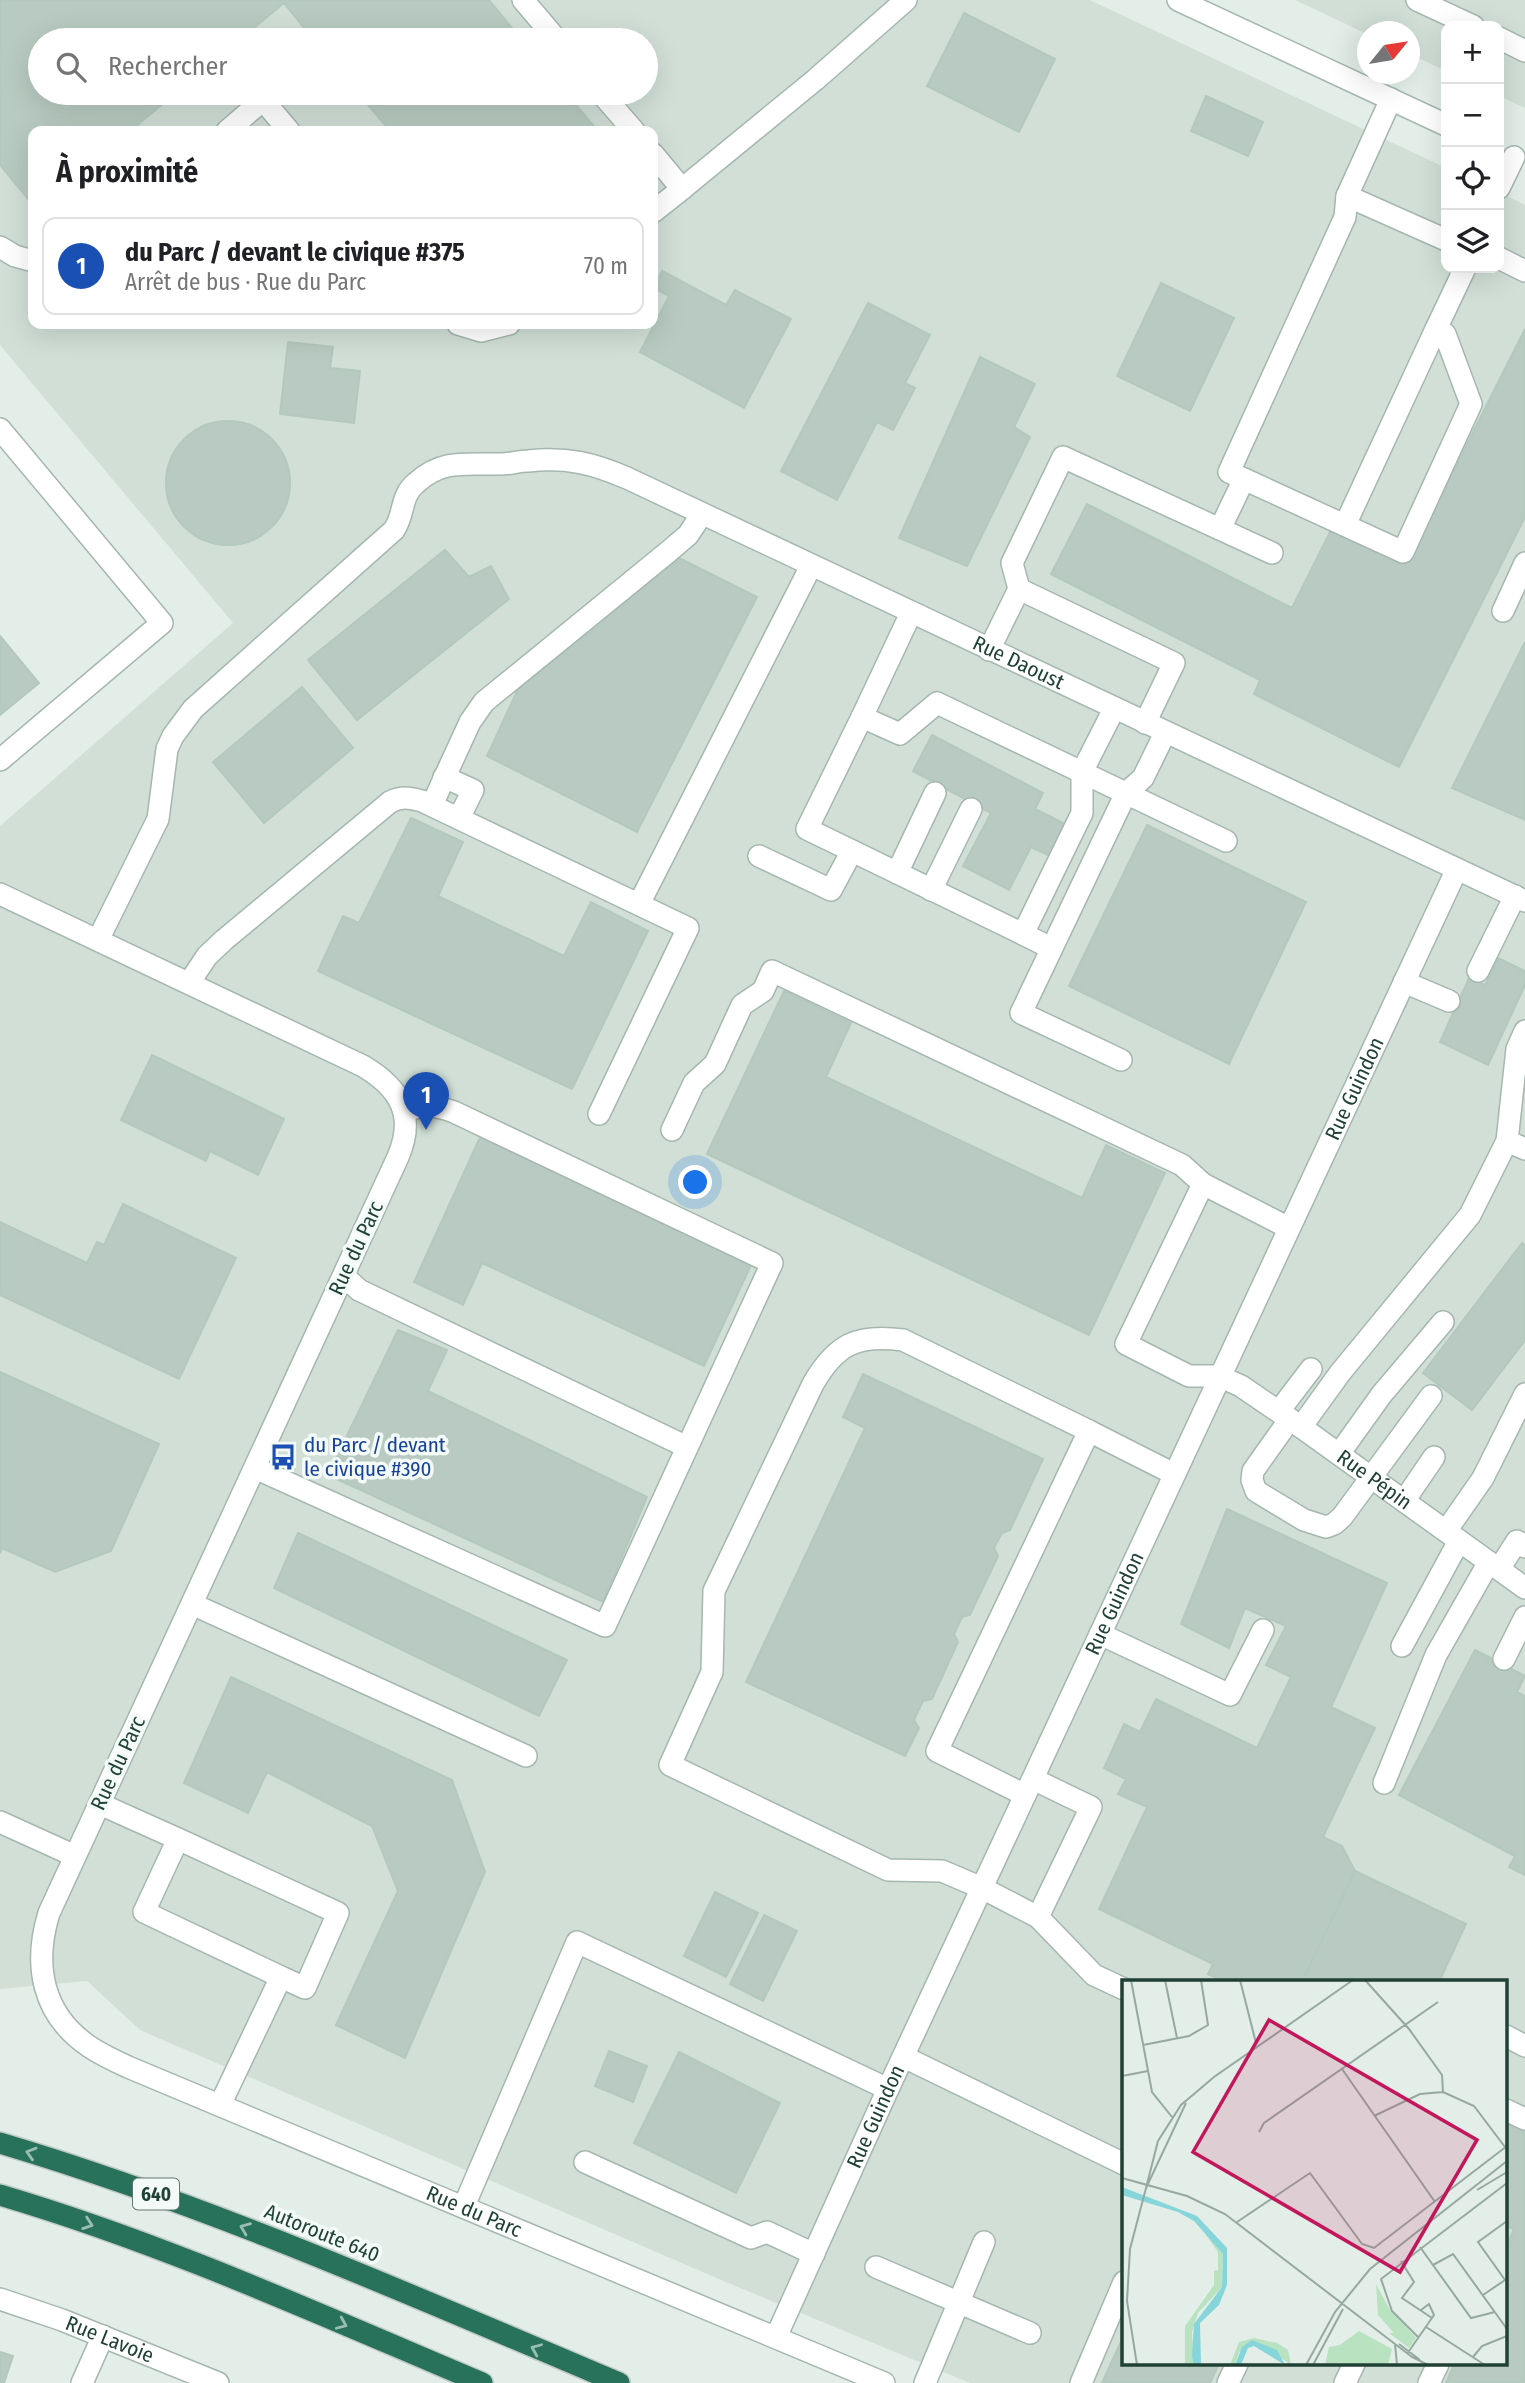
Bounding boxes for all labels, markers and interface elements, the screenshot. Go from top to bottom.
north arrow [1357,21,1420,84]
map controls [1441,21,1504,273]
button: + [1441,21,1504,84]
search box [28,28,658,105]
icon: search [52,48,90,86]
text: Rechercher [108,51,227,82]
button: − [1441,84,1504,147]
button: locate [1441,147,1504,210]
text: À proximité [56,154,198,190]
button: layers [1441,210,1504,273]
text: du Parc / devant le civique #375 [125,237,465,268]
text: 1 [76,252,86,280]
text: 70 m [584,252,628,280]
text: Arrêt de bus · Rue du Parc [125,268,366,296]
street label: Rue Daoust [969,630,1069,695]
street label: Rue Guindon [1319,1033,1390,1144]
pin: 1 [403,1072,449,1130]
your location [678,1165,712,1199]
street label: Rue du Parc [323,1197,389,1299]
place label: du Parc / devant le civique #390 [304,1432,446,1482]
bus stop icon: du Parc / devant le civique #390 [268,1442,298,1472]
street label: Rue Pépin [1332,1444,1417,1515]
street label: Rue Guindon [1079,1548,1150,1659]
street label: Rue du Parc [85,1712,151,1814]
inset map [1122,1980,1508,2366]
street label: Rue Guindon [841,2061,910,2172]
one-way arrow [25,2146,37,2161]
road number: 640 [133,2178,179,2210]
street label: Rue du Parc [422,2180,526,2243]
street label: Autoroute 640 [261,2198,383,2268]
one-way arrow [82,2216,94,2230]
one-way arrow [240,2223,252,2237]
street label: Rue Lavoie [62,2310,158,2369]
one-way arrow [335,2316,347,2330]
one-way arrow [531,2343,543,2357]

